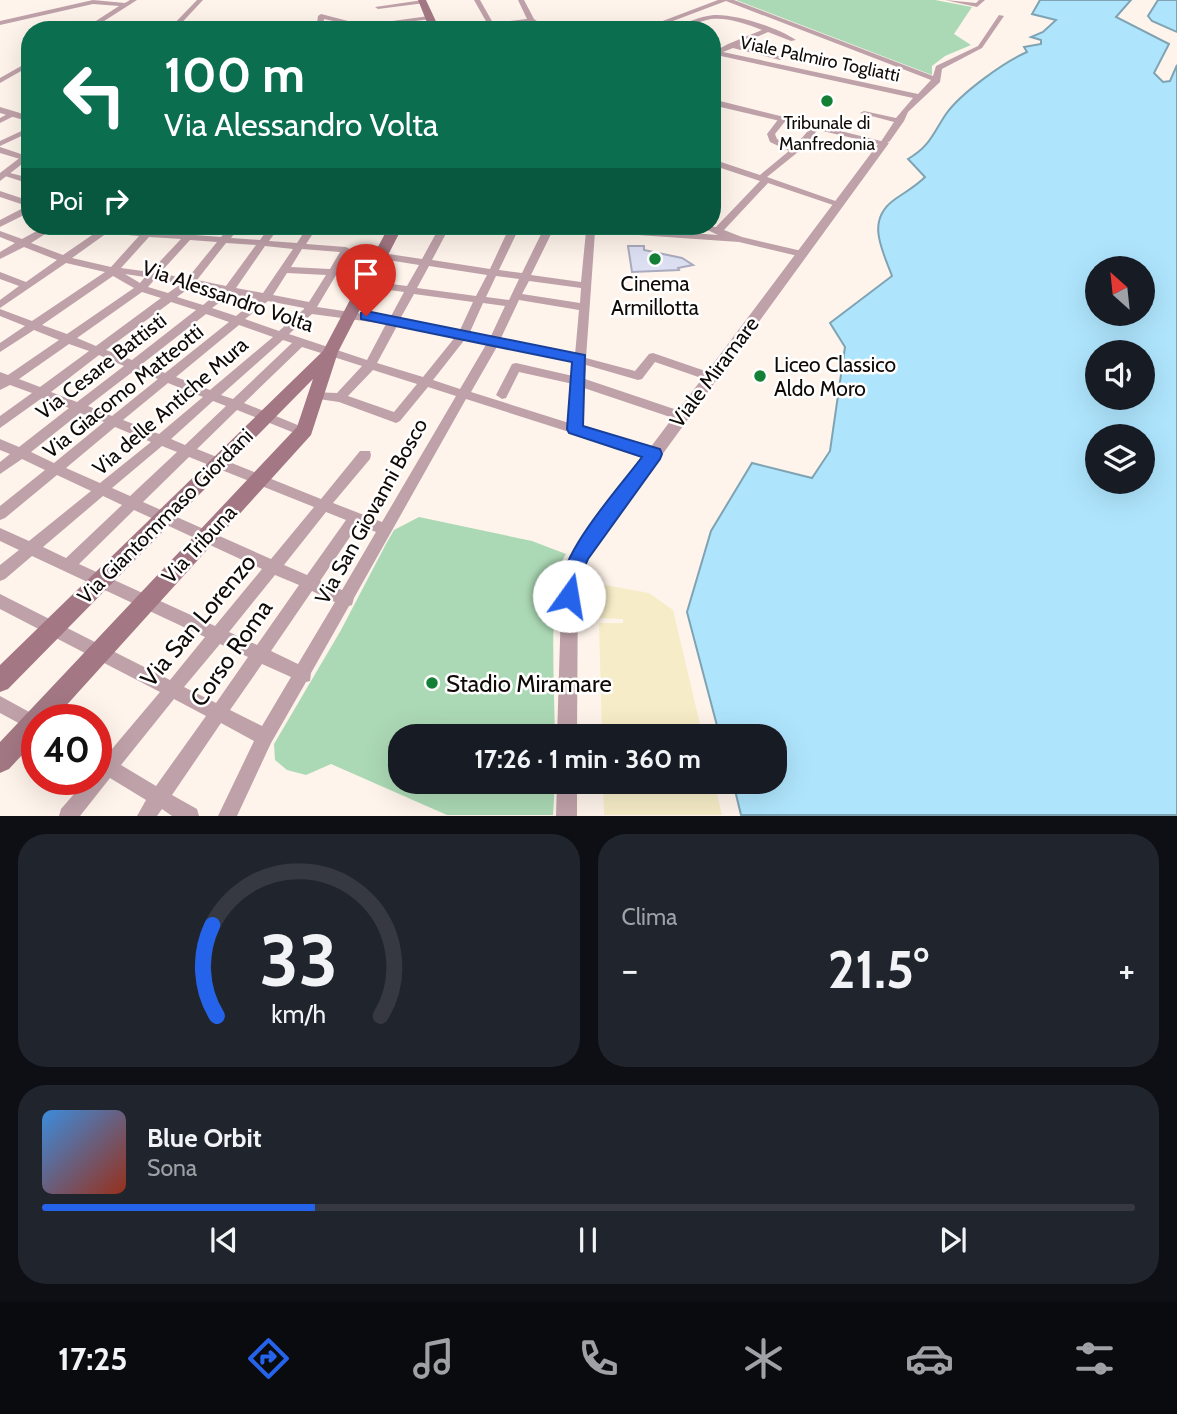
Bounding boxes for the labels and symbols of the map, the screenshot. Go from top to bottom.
street label: Viale Palmiro Togliatti [738,31,902,87]
marker: Tribunale di Manfredonia [819,93,835,109]
place label: Tribunale di Manfredonia [779,112,875,155]
pin [336,244,396,316]
marker: Cinema Armillotta [647,251,663,267]
street label: Via Alessandro Volta [139,255,317,337]
north arrow [1085,256,1155,326]
place label: Cinema Armillotta [611,271,699,320]
street label: Via Cesare Battisti [31,307,171,425]
street label: Viale Miramare [664,312,764,432]
street label: Via Giacomo Matteotti [38,319,208,463]
street label: Via delle Antiche Mura [87,332,253,480]
place label: Liceo Classico Aldo Moro [774,352,896,401]
marker: Liceo Classico Aldo Moro [752,368,768,384]
street label: Via San Giovanni Bosco [310,414,432,608]
street label: Via Giantommaso Giordani [72,423,258,609]
street label: Via Tribuna [156,500,242,588]
street label: Via San Lorenzo [134,548,262,692]
position arrow [532,559,606,633]
street label: Corso Roma [184,594,279,712]
place label: Stadio Miramare [446,669,612,698]
marker: Stadio Miramare [424,675,440,691]
speed limit sign: 40 [21,704,112,795]

